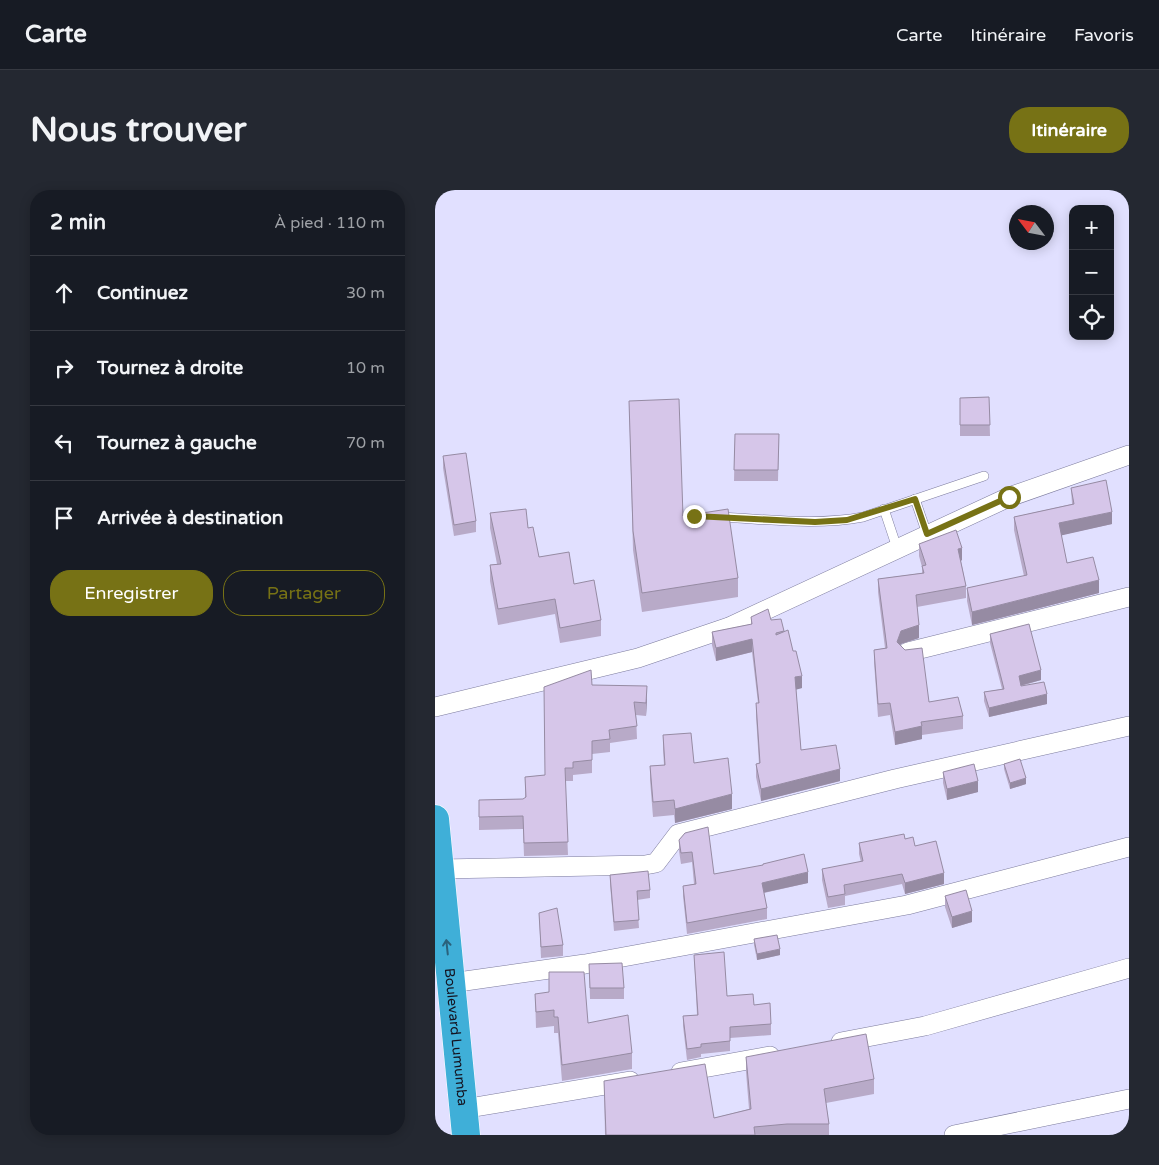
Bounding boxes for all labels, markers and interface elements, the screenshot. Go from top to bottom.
text: Carte [25,20,87,49]
text: Carte [896,24,942,46]
text: Itinéraire [970,24,1046,46]
text: Favoris [1074,24,1134,46]
button: Itinéraire [1009,107,1129,153]
text: Nous trouver [30,109,246,151]
north arrow [1009,205,1054,250]
map controls [1069,205,1114,340]
button: + [1069,205,1114,250]
text: 2 min [50,210,106,235]
text: À pied · 110 m [274,213,385,233]
button: − [1069,250,1114,295]
icon: ahead [50,279,78,307]
text: Continuez [97,282,188,304]
text: 30 m [346,283,385,303]
button: locate [1069,295,1114,340]
icon: right [50,354,78,382]
text: Tournez à droite [97,357,243,379]
text: 10 m [346,358,385,378]
icon: left [50,429,78,457]
text: Tournez à gauche [97,432,257,454]
text: 70 m [346,433,385,453]
route start [998,486,1021,509]
icon: arrive [50,504,78,532]
route end [683,505,706,528]
text: Arrivée à destination [97,507,283,529]
button: Enregistrer [50,570,213,616]
button: Partager [223,570,385,616]
one-way arrow [442,939,452,955]
street label: Boulevard Lumumba [441,967,472,1107]

